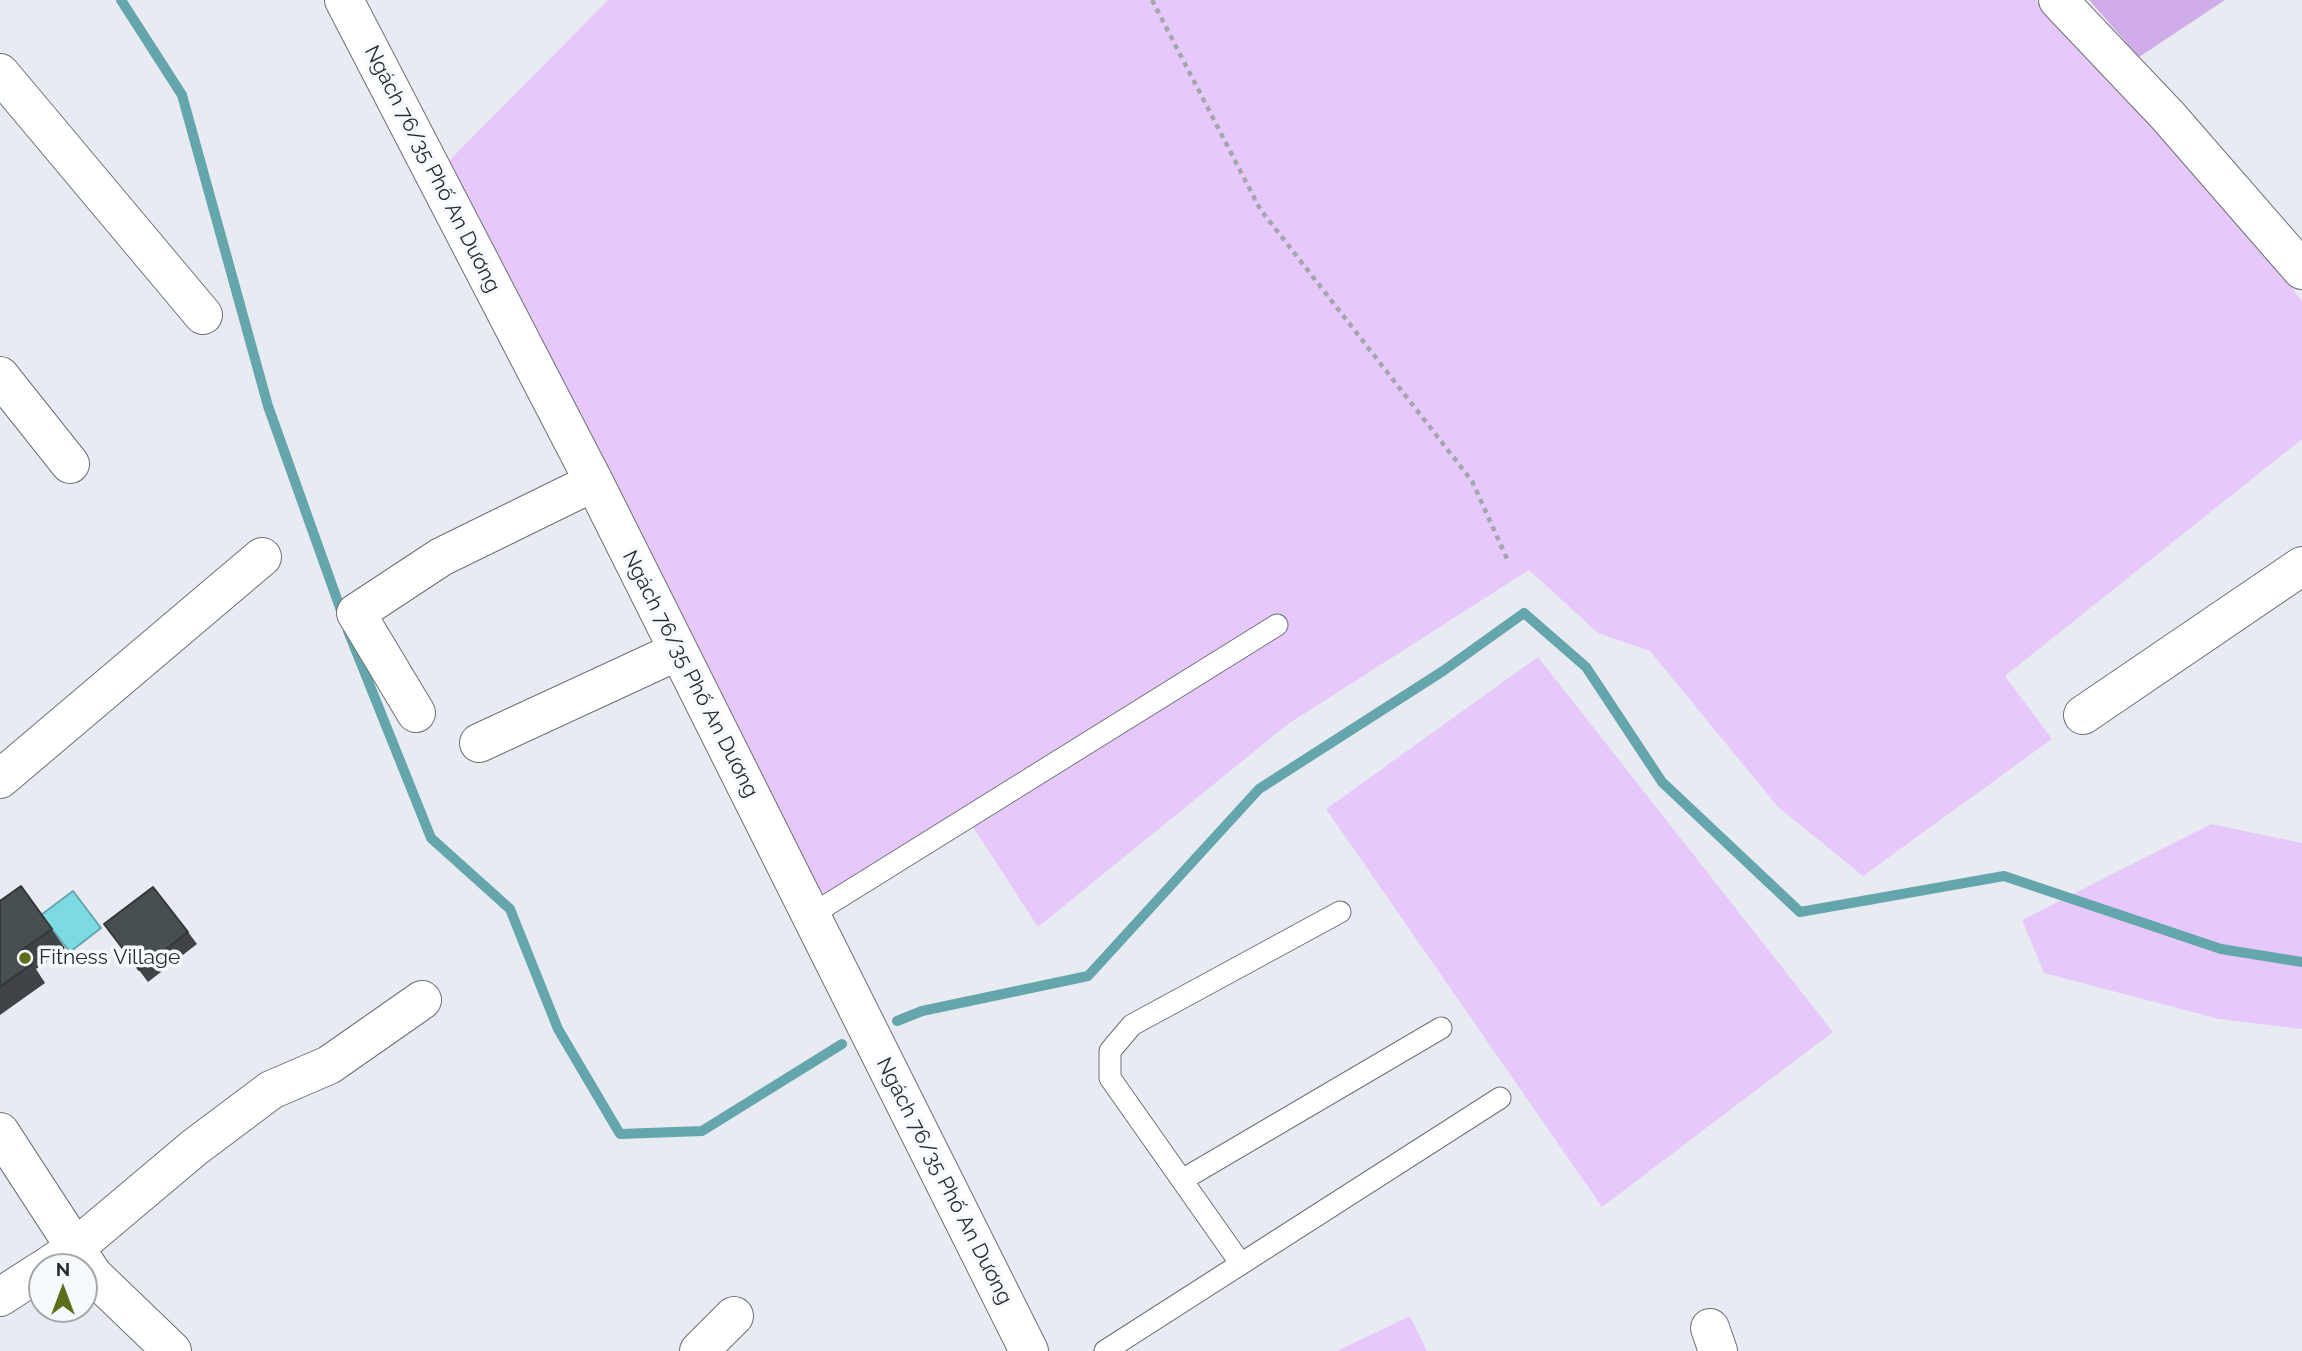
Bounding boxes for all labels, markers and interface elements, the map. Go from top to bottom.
street label: Ngách 76/35 Phố An Dương [359,41,505,297]
street label: Ngách 76/35 Phố An Dương [617,546,763,802]
place label: Fitness Village [39,945,180,971]
marker: Fitness Village [17,950,33,966]
street label: Ngách 76/35 Phố An Dương [871,1053,1017,1309]
north arrow [28,1253,98,1323]
text: N [56,1258,70,1280]

